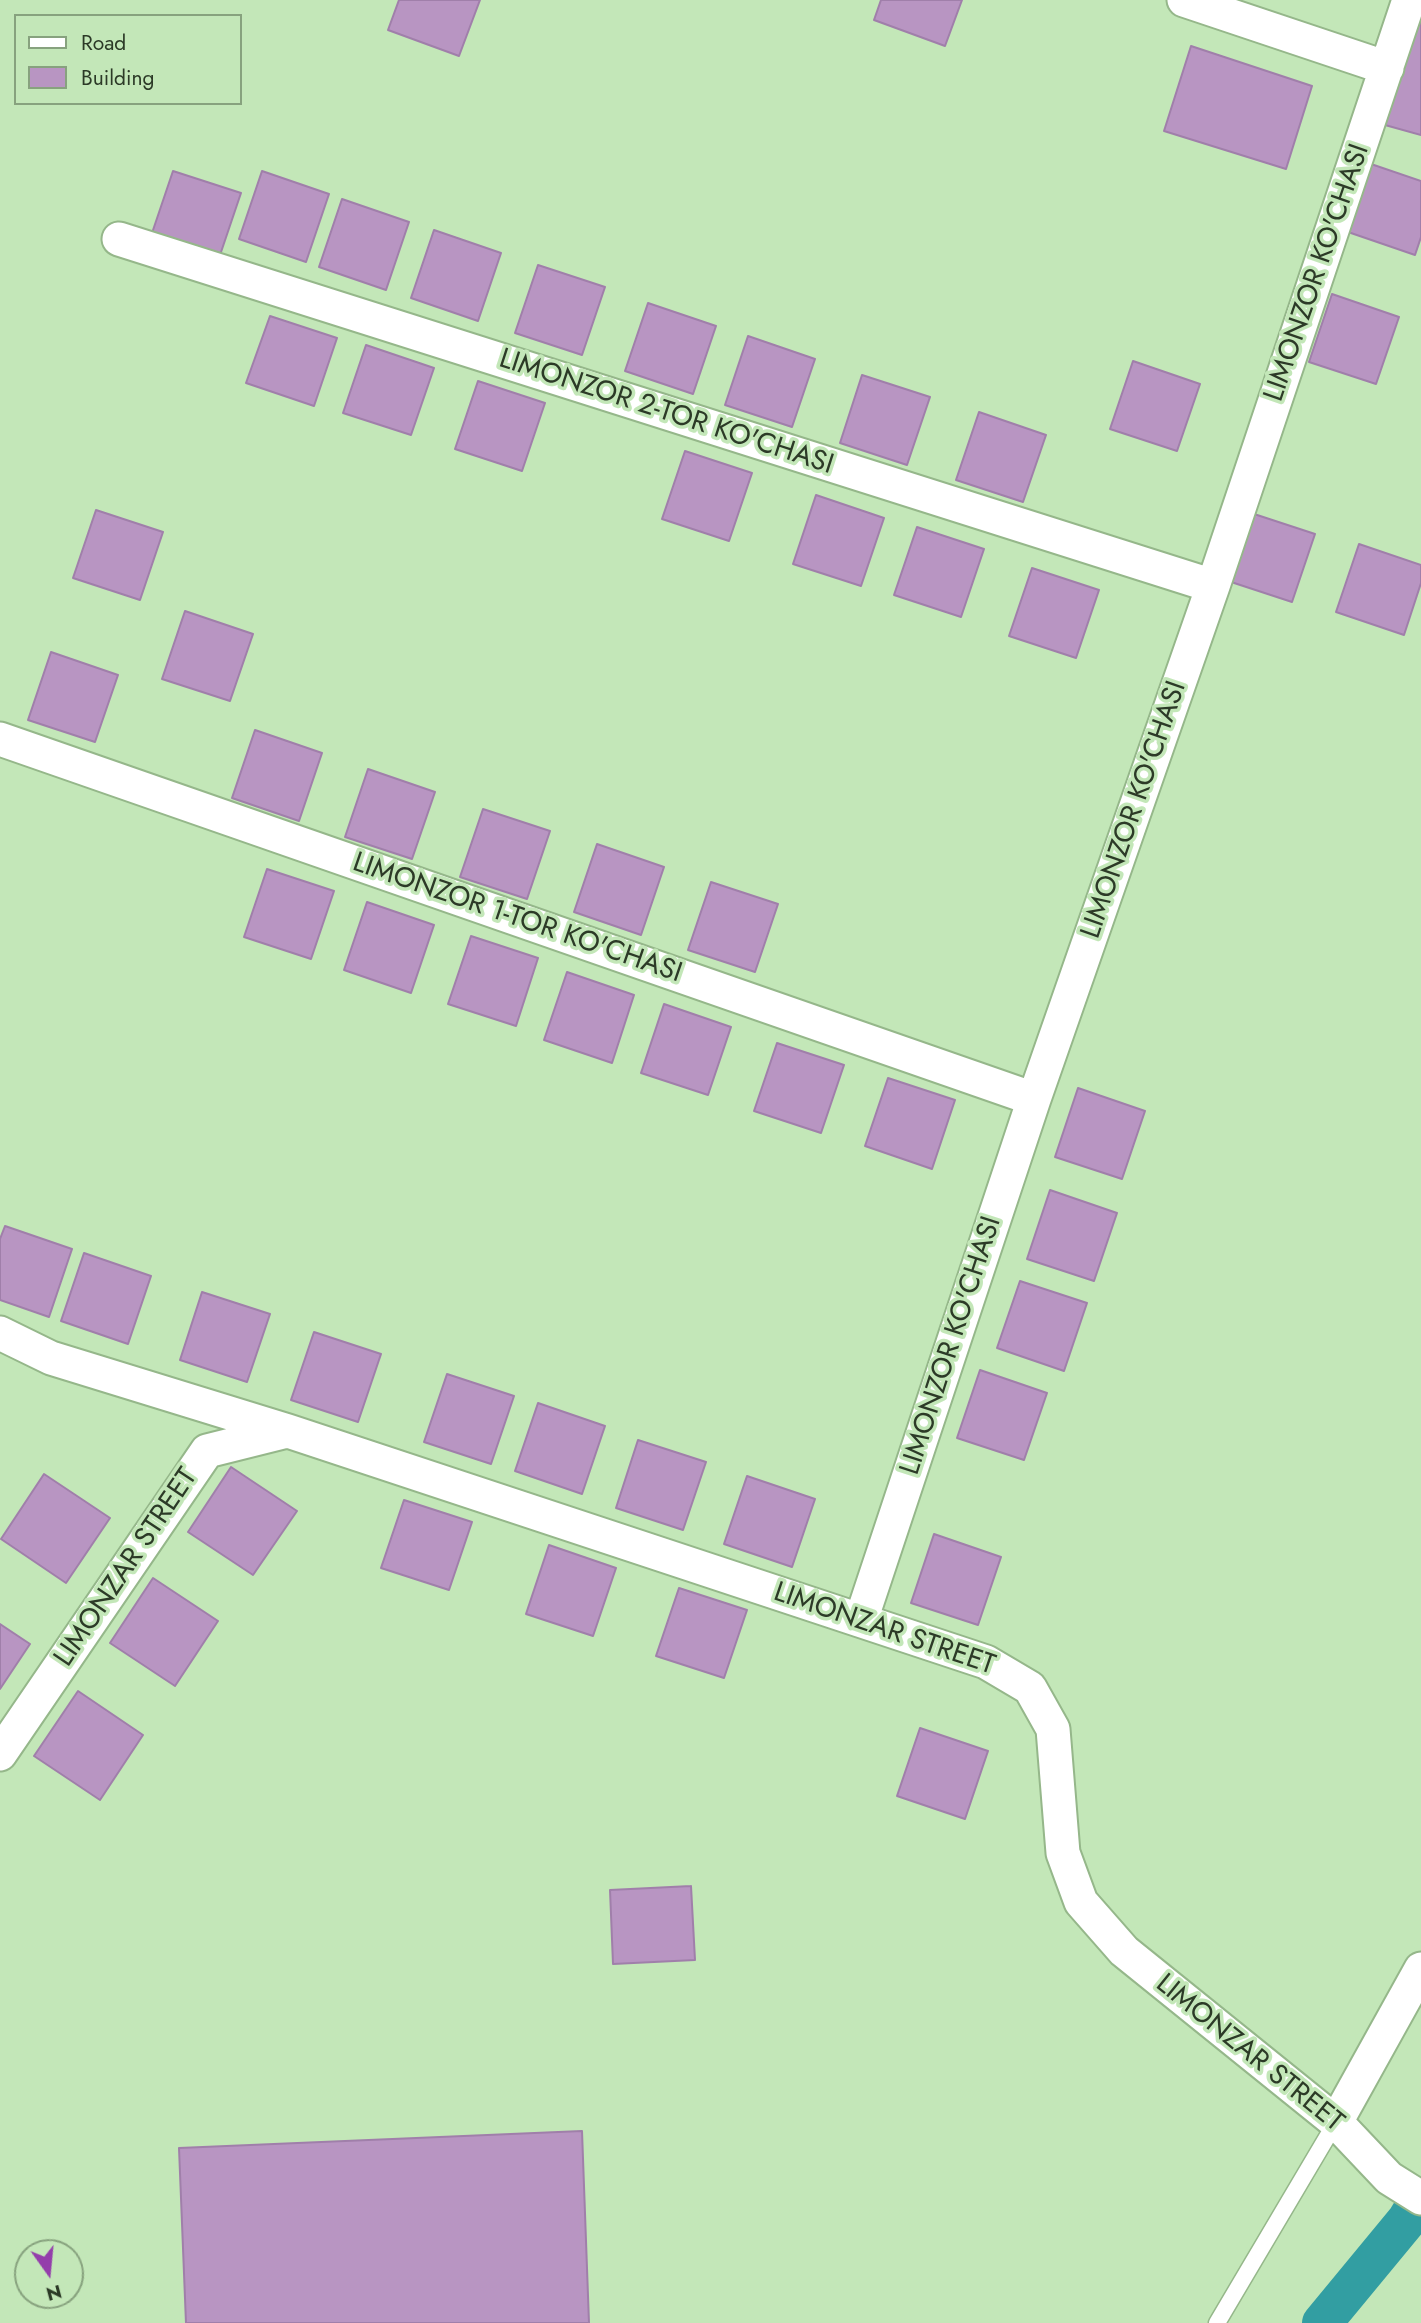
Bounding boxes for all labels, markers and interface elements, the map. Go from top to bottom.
legend [14,14,242,105]
text: Road [81,28,126,58]
text: Building [81,63,154,93]
street label: LIMONZOR KO'CHASI [1258,140,1378,406]
street label: LIMONZOR 2-TOR KO'CHASI [495,343,837,483]
street label: LIMONZOR KO'CHASI [1075,677,1195,943]
street label: LIMONZOR 1-TOR KO'CHASI [348,847,686,991]
street label: LIMONZOR KO'CHASI [894,1213,1010,1479]
street label: LIMONZAR STREET [48,1463,206,1673]
street label: LIMONZAR STREET [769,1576,999,1684]
street label: LIMONZAR STREET [1148,1968,1350,2140]
north arrow [14,2239,84,2309]
text: N [43,2278,65,2308]

